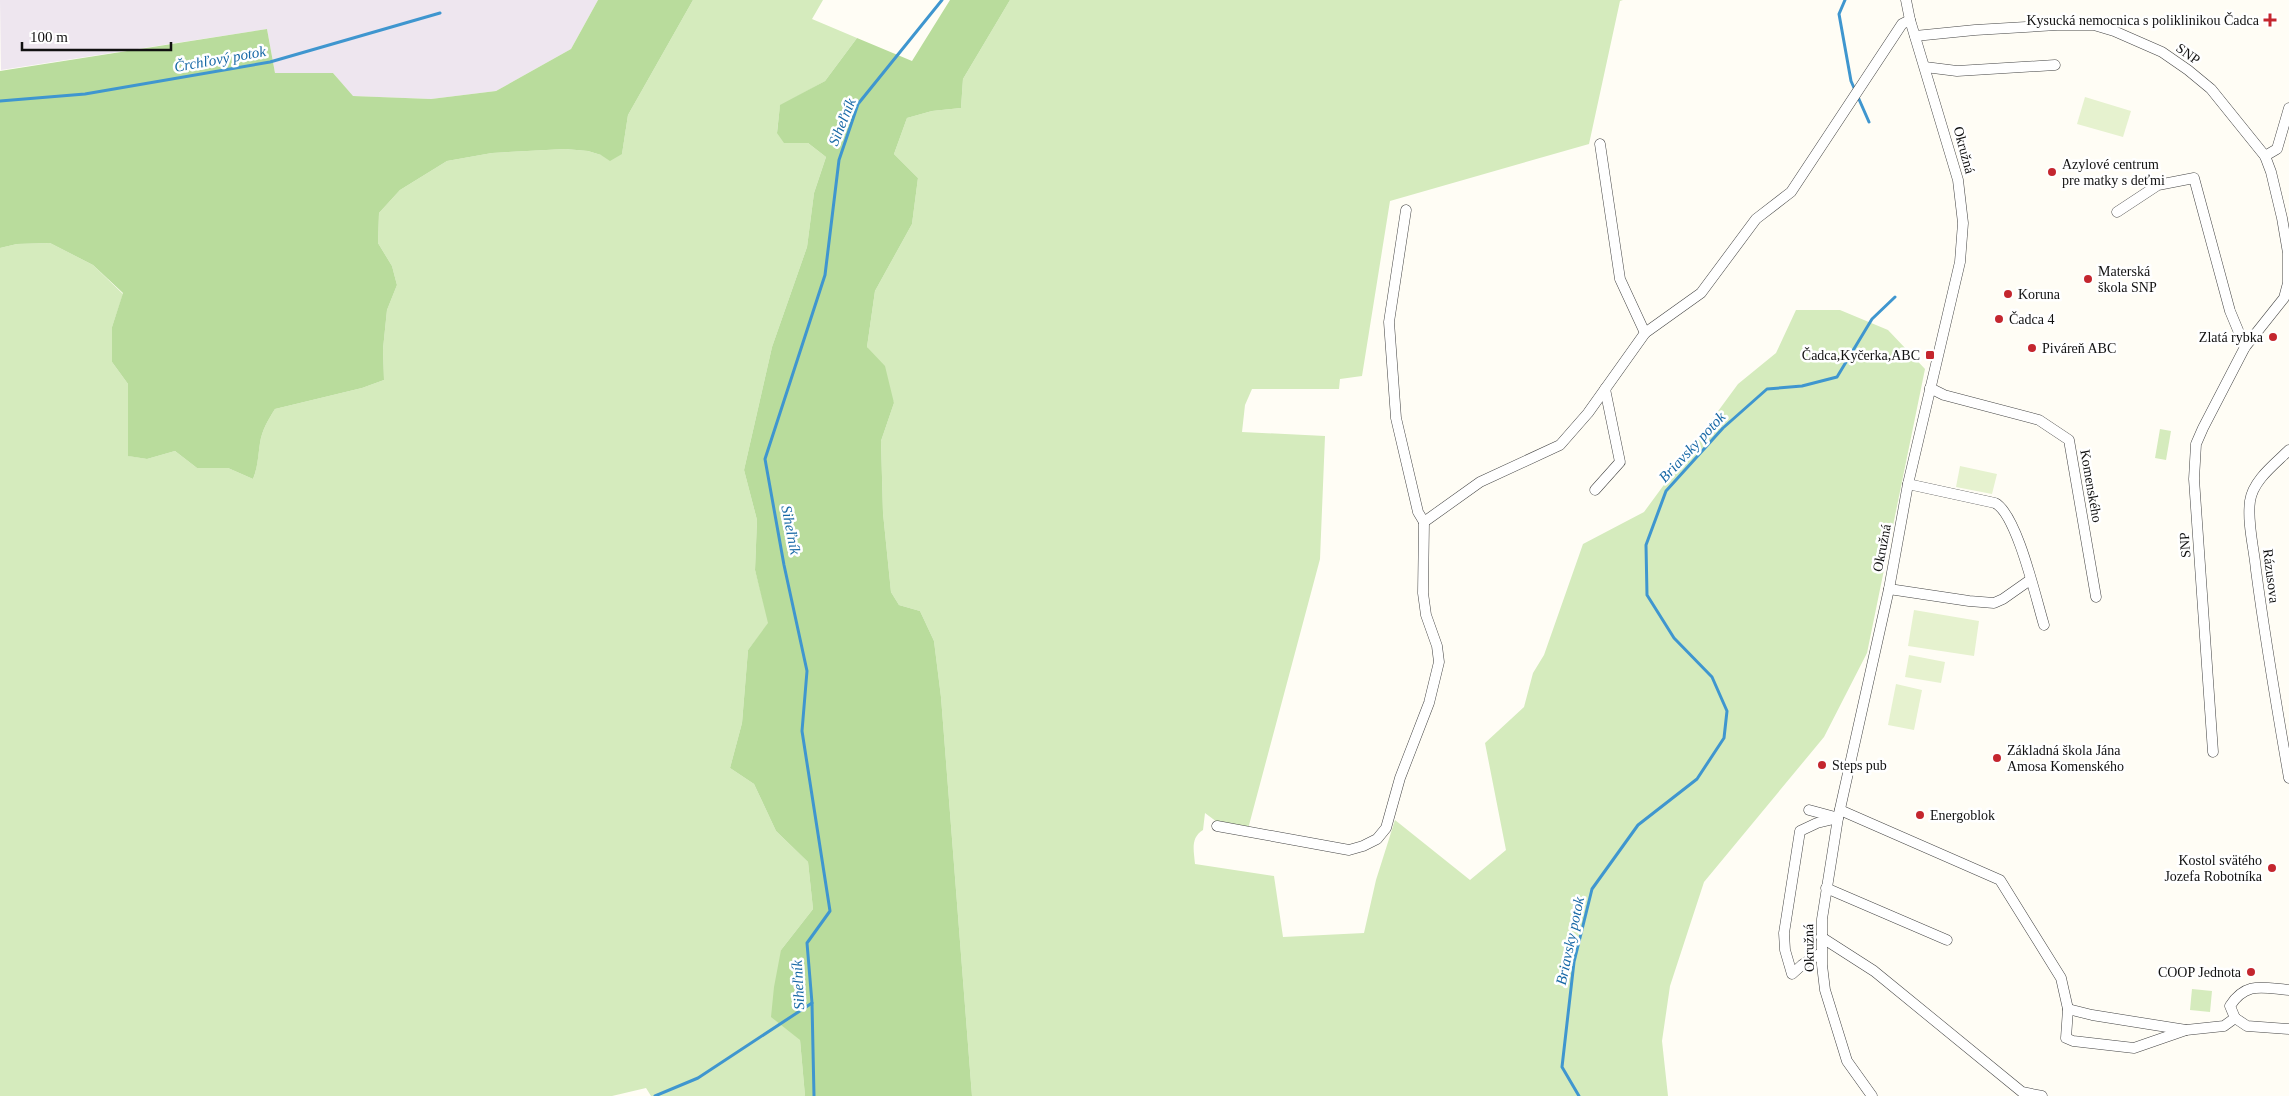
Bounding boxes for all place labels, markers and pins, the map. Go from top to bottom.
place label: Kysucká nemocnica s poliklinikou Čadca [2027,12,2260,28]
marker: Kysucká nemocnica s poliklinikou Čadca [2263,13,2277,27]
place label: Azylové centrum pre matky s deťmi [2062,157,2165,188]
marker: Azylové centrum pre matky s deťmi [2046,166,2058,178]
place label: Materská škola SNP [2098,264,2157,295]
marker: Materská škola SNP [2082,273,2094,285]
place label: Koruna [2018,287,2061,302]
marker: Koruna [2002,288,2014,300]
place label: Čadca 4 [2009,311,2054,327]
marker: Čadca 4 [1993,313,2005,325]
place label: Zlatá rybka [2199,330,2264,345]
marker: Zlatá rybka [2267,331,2279,343]
place label: Piváreň ABC [2042,341,2116,356]
marker: Piváreň ABC [2026,342,2038,354]
place label: Čadca,Kyčerka,ABC [1802,347,1920,363]
marker: Čadca,Kyčerka,ABC [1924,349,1936,361]
place label: Základná škola Jána Amosa Komenského [2007,743,2124,774]
marker: Základná škola Jána Amosa Komenského [1991,752,2003,764]
place label: Steps pub [1832,758,1887,773]
marker: Steps pub [1816,759,1828,771]
place label: Energoblok [1930,808,1995,823]
marker: Energoblok [1914,809,1926,821]
place label: Kostol svätého Jozefa Robotníka [2164,853,2263,884]
marker: Kostol svätého Jozefa Robotníka [2266,862,2278,874]
place label: COOP Jednota [2158,965,2242,980]
marker: COOP Jednota [2245,966,2257,978]

